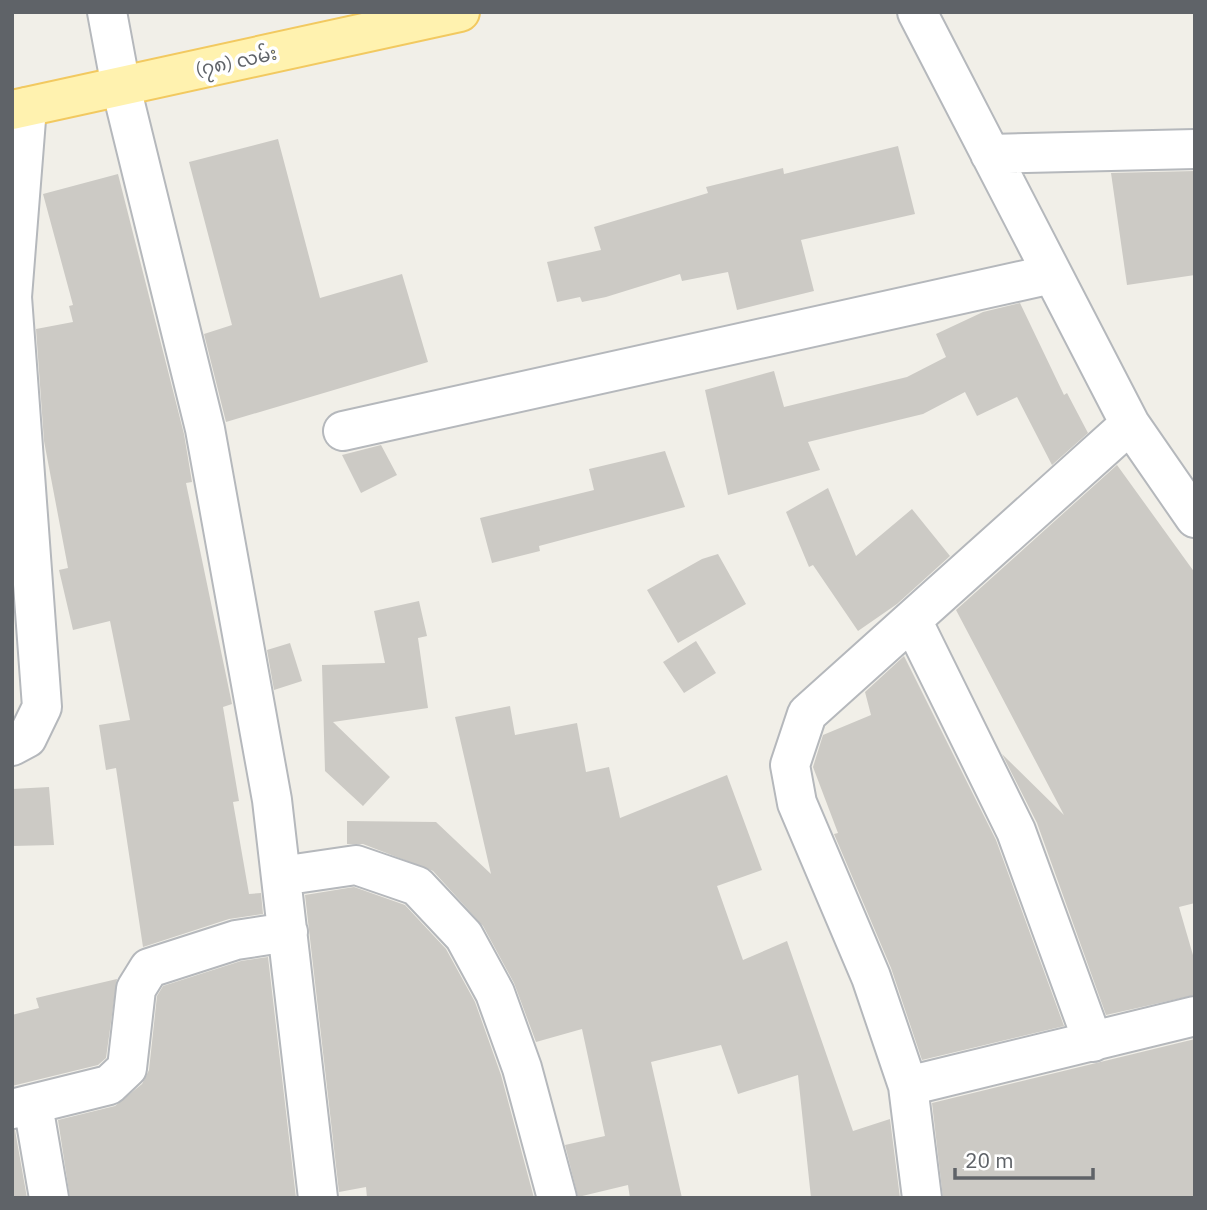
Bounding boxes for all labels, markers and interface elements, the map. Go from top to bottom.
street label: (၇၈) လမ်း [193,39,280,85]
scale bar [955,1136,1093,1180]
text: 20 m [965,1146,1014,1174]

